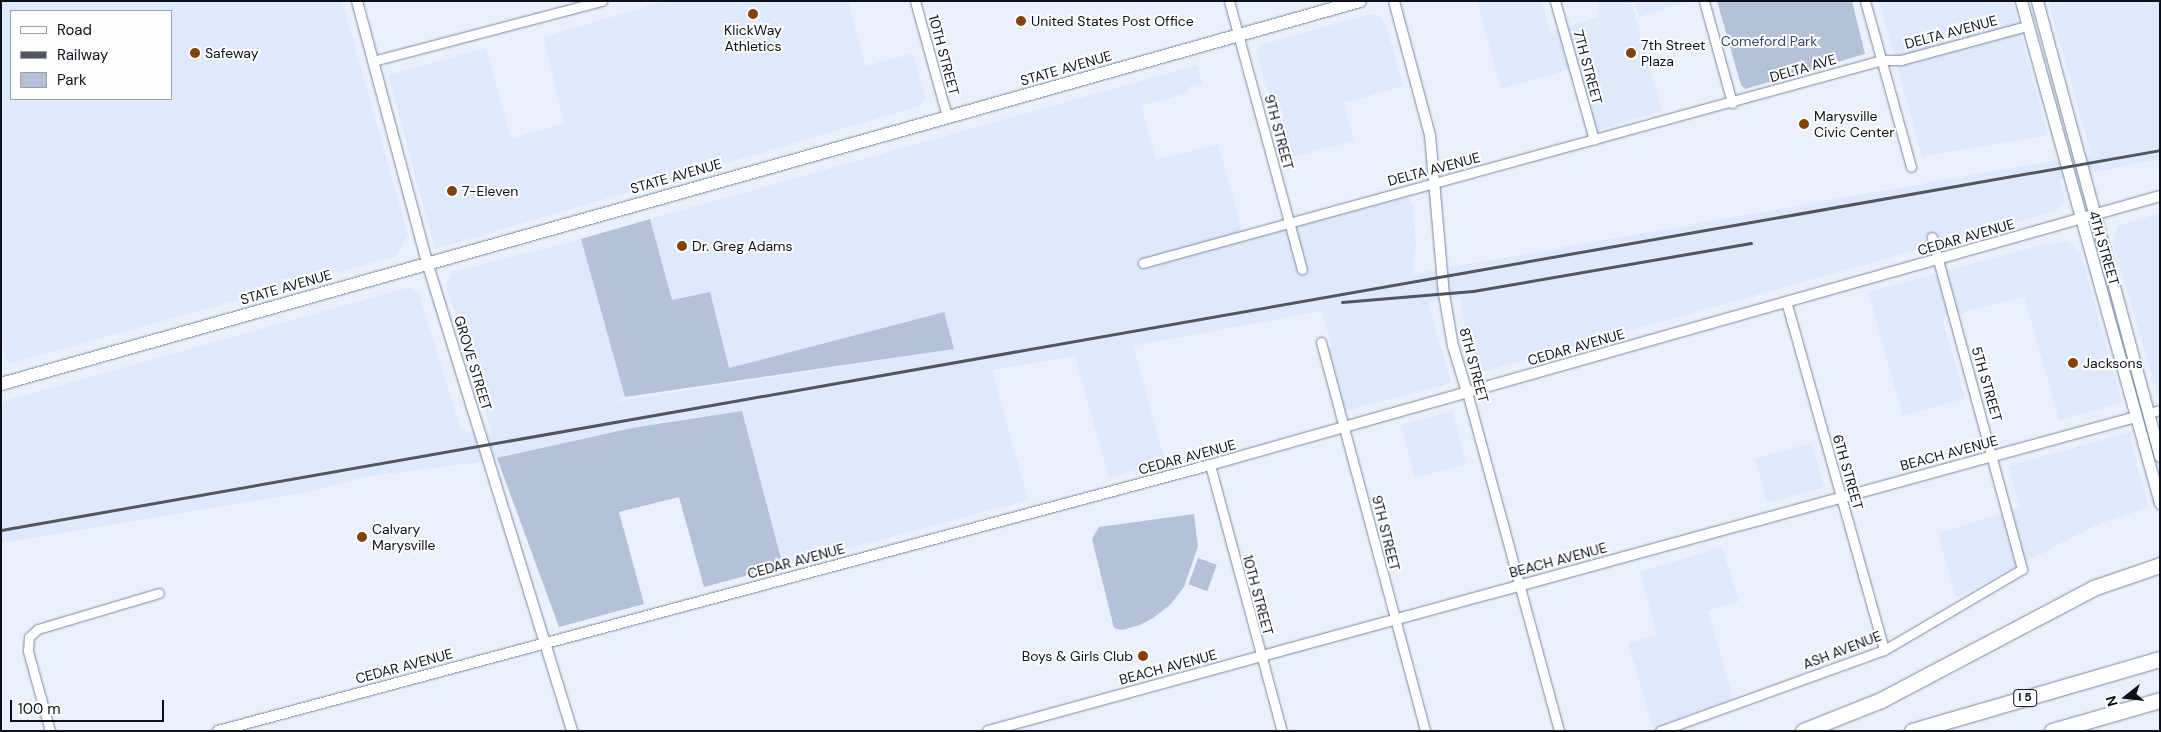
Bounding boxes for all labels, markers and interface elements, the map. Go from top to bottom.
marker: KlickWay Athletics [747,8,759,20]
legend [10,10,172,100]
street label: DELTA AVENUE [1903,12,1999,52]
street label: 10TH STREET [925,13,963,97]
place label: United States Post Office [1031,13,1194,29]
marker: United States Post Office [1015,15,1027,27]
text: Road [57,20,92,40]
place label: KlickWay Athletics [724,22,782,54]
street label: 7TH STREET [1570,28,1606,106]
park label: Comeford Park [1721,33,1817,49]
place label: 7th Street Plaza [1641,37,1705,70]
text: Railway [57,45,108,65]
place label: Safeway [205,45,259,61]
marker: Safeway [189,47,201,59]
street label: STATE AVENUE [1018,47,1114,89]
marker: 7th Street Plaza [1625,47,1637,59]
street label: DELTA AVE [1768,51,1838,85]
text: Park [57,70,87,90]
street label: 9TH STREET [1261,93,1297,171]
place label: Marysville Civic Center [1814,108,1894,140]
marker: Marysville Civic Center [1798,118,1810,130]
street label: DELTA AVENUE [1386,149,1482,189]
street label: STATE AVENUE [628,155,724,197]
place label: 7-Eleven [462,183,518,199]
marker: 7-Eleven [446,185,458,197]
street label: 4TH STREET [2085,209,2123,287]
street label: CEDAR AVENUE [1916,215,2016,259]
place label: Dr. Greg Adams [692,238,793,254]
marker: Dr. Greg Adams [676,240,688,252]
street label: STATE AVENUE [238,266,334,308]
street label: GROVE STREET [451,314,495,412]
street label: CEDAR AVENUE [1526,325,1626,369]
street label: 8TH STREET [1456,326,1492,404]
street label: 5TH STREET [1968,345,2006,423]
place label: Jacksons [2083,355,2143,371]
marker: Jacksons [2067,357,2079,369]
street label: BEACH AVENUE [1898,432,2000,474]
street label: 6TH STREET [1829,433,1867,511]
street label: CEDAR AVENUE [1136,436,1238,478]
street label: 9TH STREET [1369,494,1403,572]
place label: Calvary Marysville [372,521,436,554]
marker: Calvary Marysville [356,531,368,543]
street label: BEACH AVENUE [1507,539,1609,581]
street label: CEDAR AVENUE [745,540,847,582]
street label: 10TH STREET [1239,553,1277,637]
street label: ASH AVENUE [1800,627,1884,673]
street label: CEDAR AVENUE [353,645,455,687]
street label: BEACH AVENUE [1117,646,1219,688]
place label: Boys & Girls Club [1022,648,1133,664]
marker: Boys & Girls Club [1137,650,1149,662]
north arrow [2101,672,2151,722]
road number: I 5 [2012,688,2038,708]
scale bar [12,690,166,722]
text: N [2102,694,2122,709]
text: 100 m [18,699,61,719]

